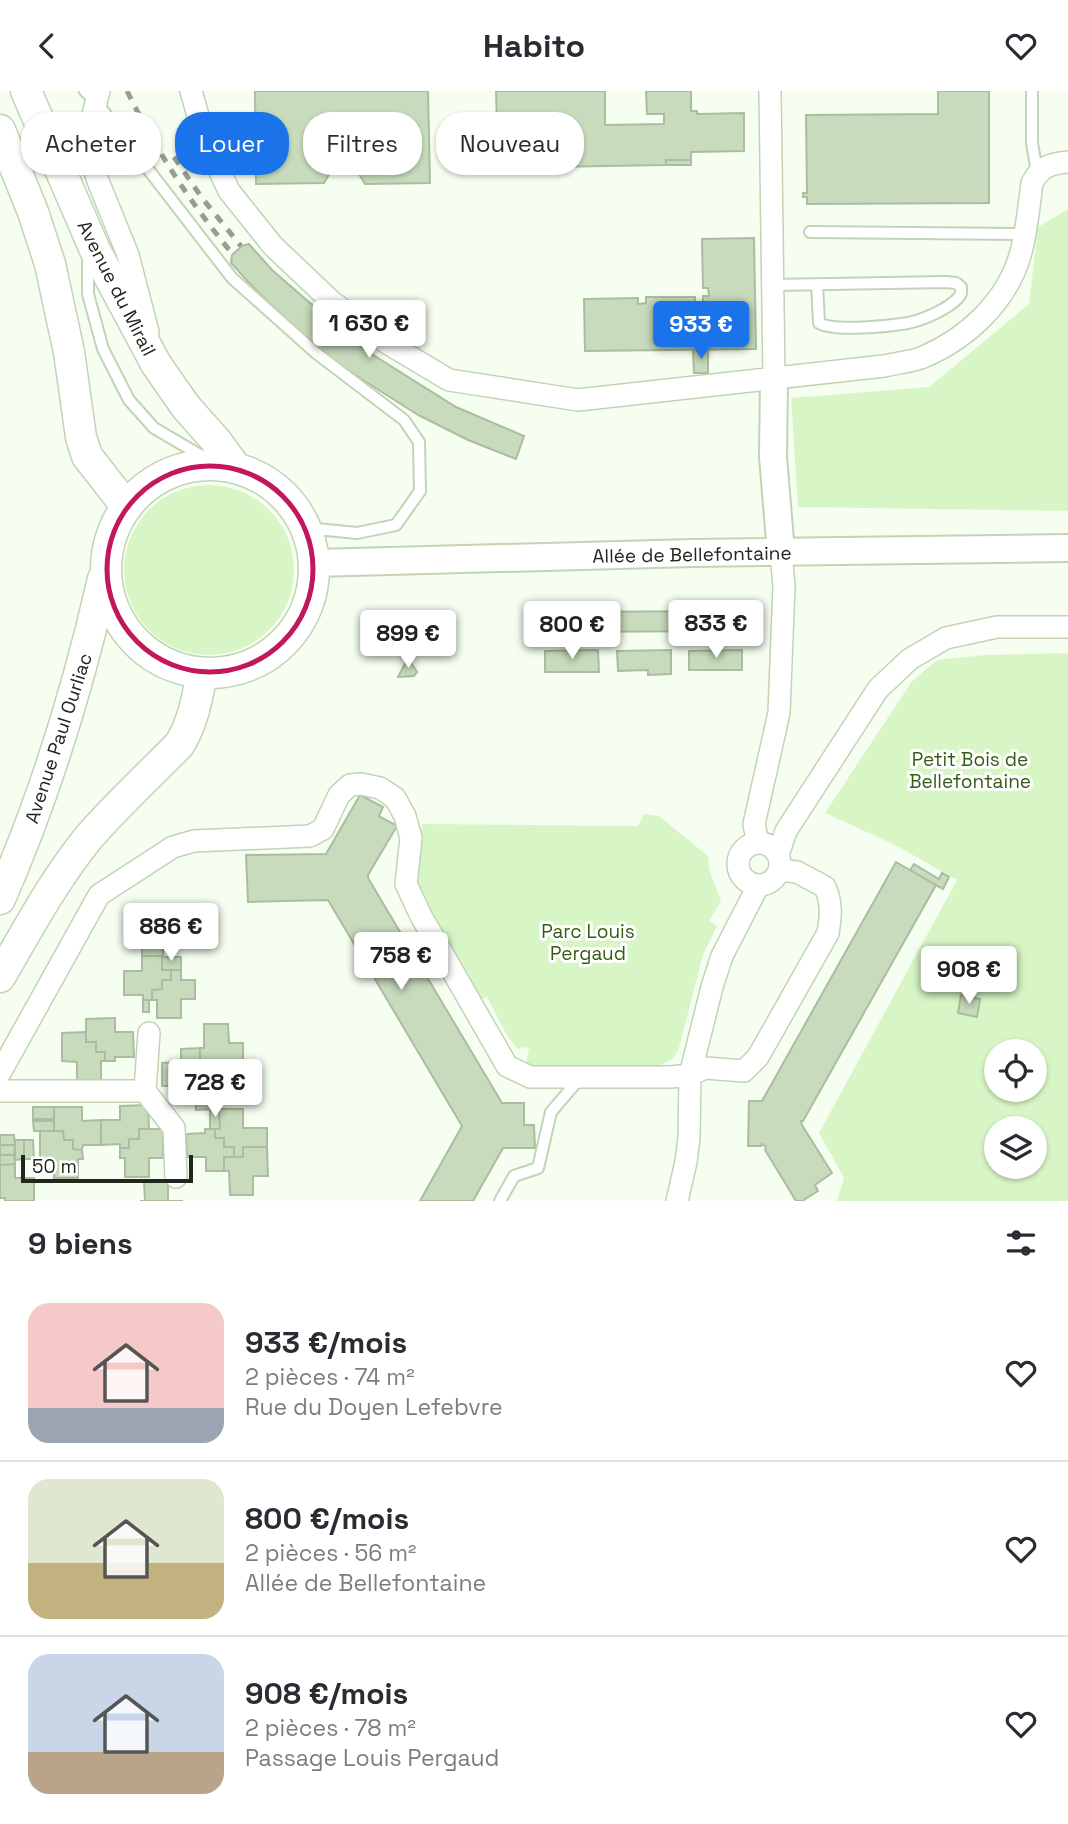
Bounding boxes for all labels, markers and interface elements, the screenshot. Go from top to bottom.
text: Habito [483,26,585,66]
icon: back [28,27,66,65]
icon: heart [1002,27,1040,65]
chip: Acheter [21,112,161,175]
chip: Louer [175,112,289,175]
chip: Filtres [303,112,422,175]
chip: Nouveau [436,112,584,175]
street label: Avenue du Mirail [72,216,161,360]
pin: 1 630 € [304,301,434,360]
pin: 933 € [652,301,750,361]
text: 1 630 € [329,308,409,338]
text: 933 € [669,309,733,339]
street label: Allée de Bellefontaine [592,540,792,569]
pin: 800 € [523,601,621,661]
pin: 833 € [667,601,765,660]
text: 833 € [684,608,748,638]
text: 800 € [539,609,605,639]
pin: 899 € [359,611,457,670]
text: 899 € [376,618,440,648]
street label: Avenue Paul Ourliac [19,650,98,827]
park label: Petit Bois de Bellefontaine [909,747,1031,794]
pin: 886 € [122,903,220,963]
text: 886 € [139,911,203,941]
park label: Parc Louis Pergaud [541,919,635,966]
pin: 758 € [352,933,450,992]
text: 758 € [370,940,432,970]
pin: 908 € [920,947,1018,1006]
text: 908 € [937,954,1001,984]
map controls [984,1039,1047,1179]
button: locate [984,1039,1047,1102]
pin: 728 € [166,1059,264,1119]
text: 728 € [184,1067,246,1097]
button: layers [984,1116,1047,1179]
scale bar [21,1152,192,1184]
text: 50 m [32,1154,77,1179]
text: 9 biens [28,1224,133,1263]
icon: filters [1002,1224,1040,1262]
text: 933 €/mois [245,1323,407,1362]
icon: home [84,1331,168,1415]
icon: heart [1002,1354,1040,1392]
text: 2 pièces · 74 m² [245,1362,415,1392]
text: Rue du Doyen Lefebvre [245,1392,503,1422]
text: 800 €/mois [245,1499,409,1538]
icon: home [84,1507,168,1591]
icon: heart [1002,1530,1040,1568]
text: 2 pièces · 56 m² [245,1538,416,1568]
text: Allée de Bellefontaine [245,1568,486,1598]
text: 908 €/mois [245,1674,408,1713]
icon: home [84,1682,168,1766]
icon: heart [1002,1705,1040,1743]
text: 2 pièces · 78 m² [245,1713,416,1743]
text: Passage Louis Pergaud [245,1743,499,1773]

